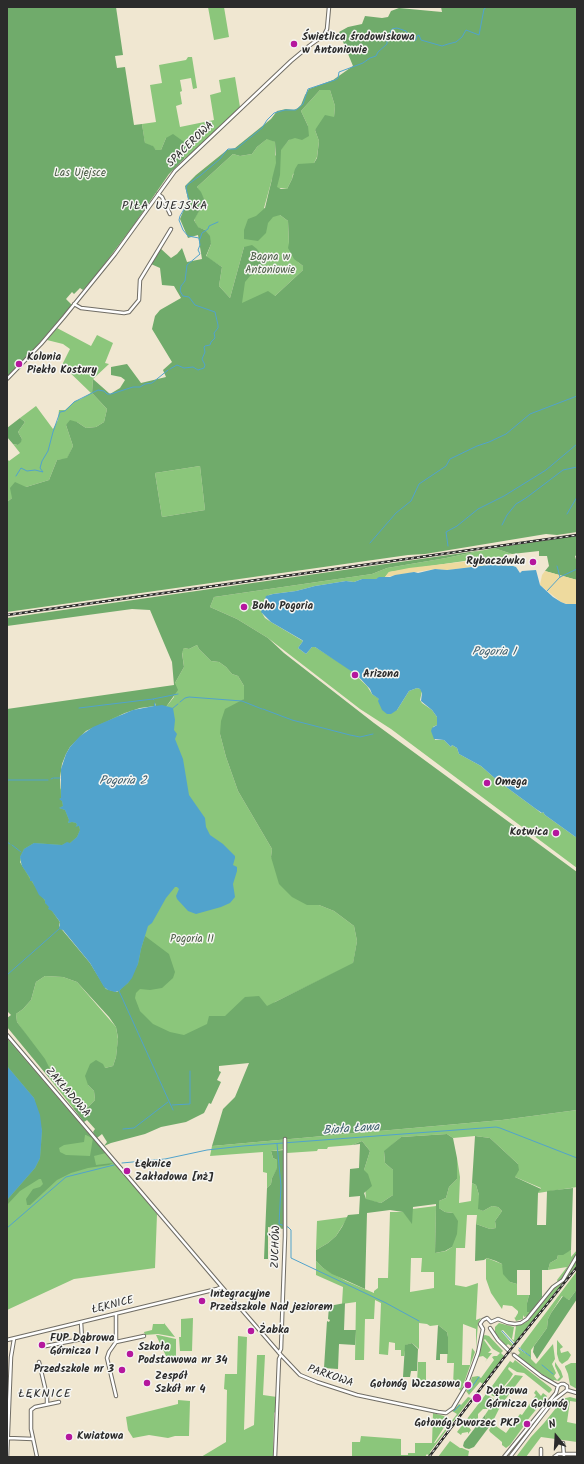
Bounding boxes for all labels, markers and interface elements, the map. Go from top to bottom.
place label: Świetlica środowiskowa w Antoniowie [302,31,415,57]
marker: Świetlica środowiskowa w Antoniowie [289,39,299,49]
street label: SPACEROWA [165,119,217,171]
park label: Las Ujejsce [54,167,106,181]
district label: PIŁA UJEJSKA [122,200,208,214]
park label: Bagna w Antoniowie [245,251,295,277]
place label: Kolonia Piekło Kostury [27,351,97,377]
marker: Kolonia Piekło Kostury [14,359,24,369]
place label: Rybaczówka [466,555,525,569]
marker: Rybaczówka [528,557,538,567]
place label: Boho Pogoria [252,600,313,614]
marker: Boho Pogoria [239,602,249,612]
water label: Pogoria 1 [472,646,516,660]
place label: Arizona [363,668,399,682]
marker: Arizona [350,670,360,680]
water label: Pogoria 2 [99,775,147,789]
place label: Omega [495,776,527,790]
marker: Omega [482,778,492,788]
place label: Kotwica [510,826,548,840]
marker: Kotwica [551,828,561,838]
park label: Pogoria II [170,933,214,947]
street label: ZAKŁADOWA [42,1065,92,1121]
water label: Biała Ława [322,1121,380,1139]
place label: Łęknice Zakładowa [nż] [135,1158,214,1184]
marker: Łęknice Zakładowa [nż] [122,1166,132,1176]
street label: ZUCHÓW [270,1225,284,1269]
place label: Integracyjne Przedszkole Nad jeziorem [210,1288,332,1314]
street label: ŁĘKNICE [91,1294,135,1318]
marker: Integracyjne Przedszkole Nad jeziorem [197,1296,207,1306]
place label: Żabka [259,1324,289,1338]
marker: Żabka [246,1326,256,1336]
place label: FUP Dąbrowa Górnicza 1 [50,1332,114,1358]
marker: FUP Dąbrowa Górnicza 1 [37,1340,47,1350]
place label: Szkoła Podstawowa nr 34 [138,1341,227,1367]
marker: Szkoła Podstawowa nr 34 [125,1349,135,1359]
place label: Przedszkole nr 3 [34,1363,114,1377]
street label: PARKOWA [305,1363,355,1391]
marker: Przedszkole nr 3 [117,1365,127,1375]
place label: Zespół Szkół nr 4 [155,1370,206,1396]
marker: Zespół Szkół nr 4 [142,1378,152,1388]
place label: Gołonóg Wczasowa [370,1378,460,1392]
marker: Gołonóg Wczasowa [463,1380,473,1390]
place label: Dąbrowa Górnicza Gołonóg [486,1385,568,1411]
district label: ŁĘKNICE [18,1388,72,1402]
marker: Dąbrowa Górnicza Gołonóg [471,1392,483,1404]
text: N [546,1415,558,1434]
north arrow [536,1416,576,1456]
place label: Gołonóg Dworzec PKP [415,1417,519,1431]
marker: Gołonóg Dworzec PKP [522,1419,532,1429]
place label: Kwiatowa [77,1430,123,1444]
marker: Kwiatowa [64,1432,74,1442]

